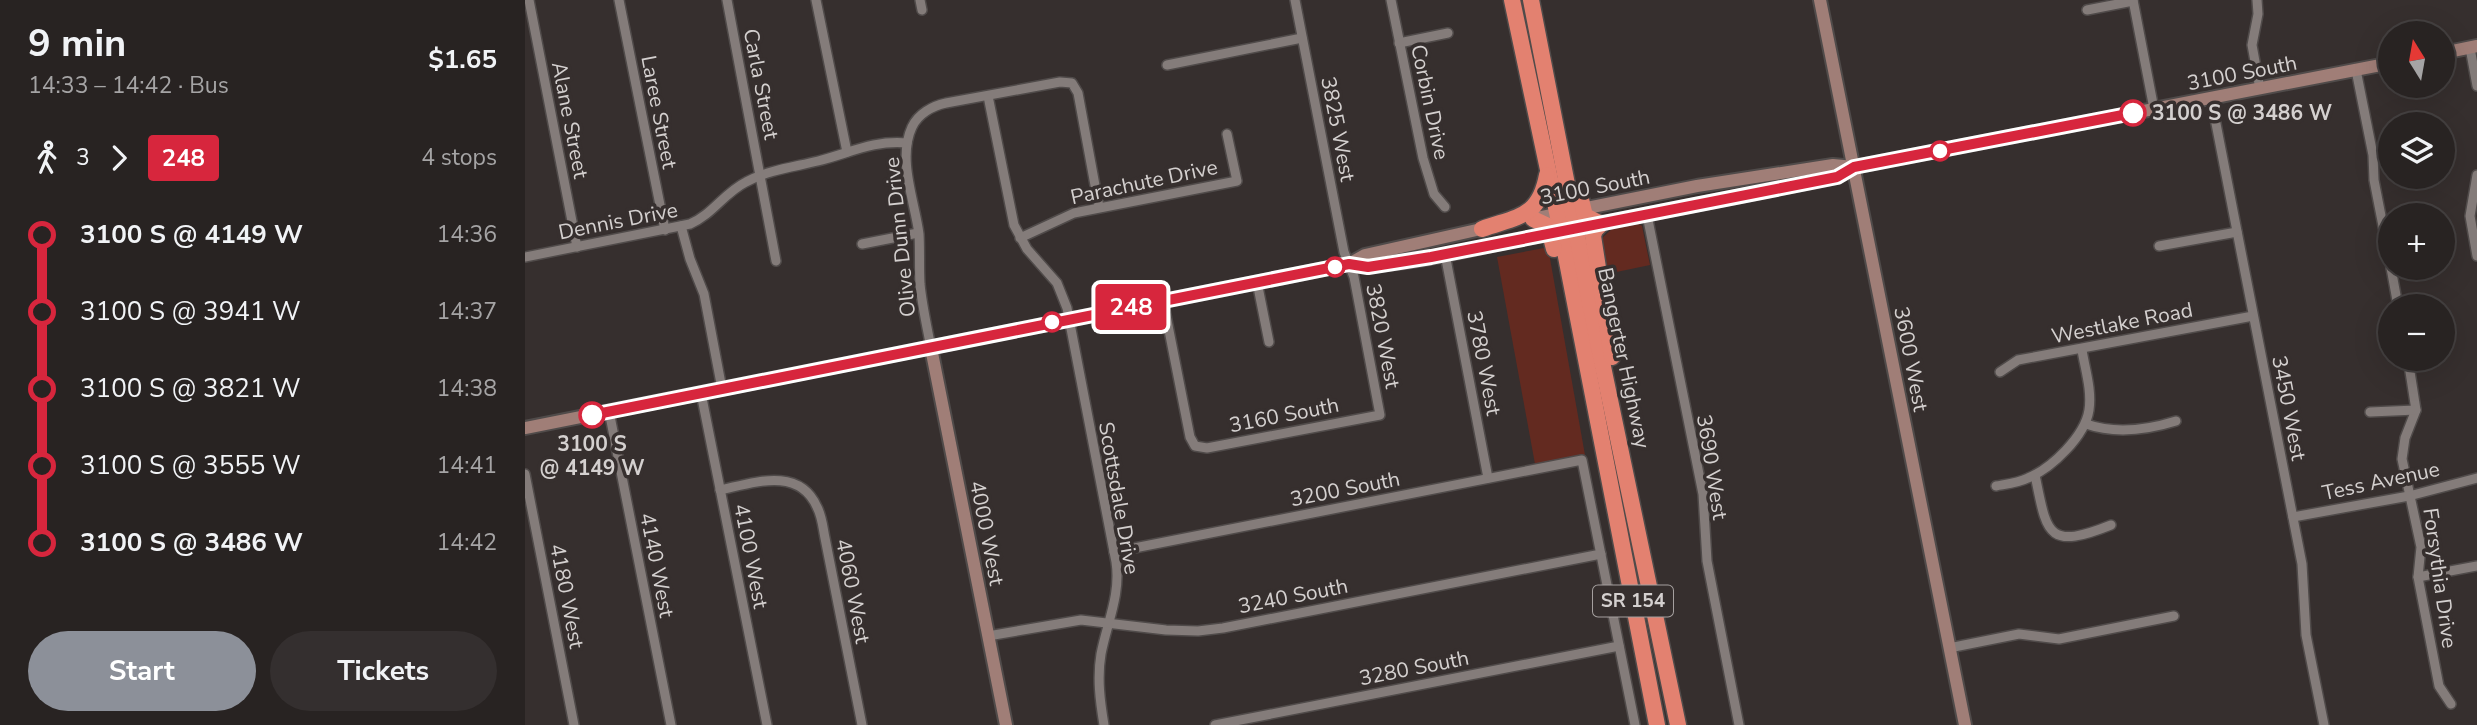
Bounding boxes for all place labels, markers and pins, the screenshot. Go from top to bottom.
place label: 3100 S @ 3486 W [2152,99,2332,127]
marker: 3100 S @ 3486 W [2120,100,2146,126]
unlabelled marker [1930,141,1950,161]
unlabelled marker [1325,257,1345,277]
unlabelled marker [1042,312,1062,332]
marker: 3100 S @ 4149 W [579,402,605,428]
place label: 3100 S @ 4149 W [539,430,645,482]

